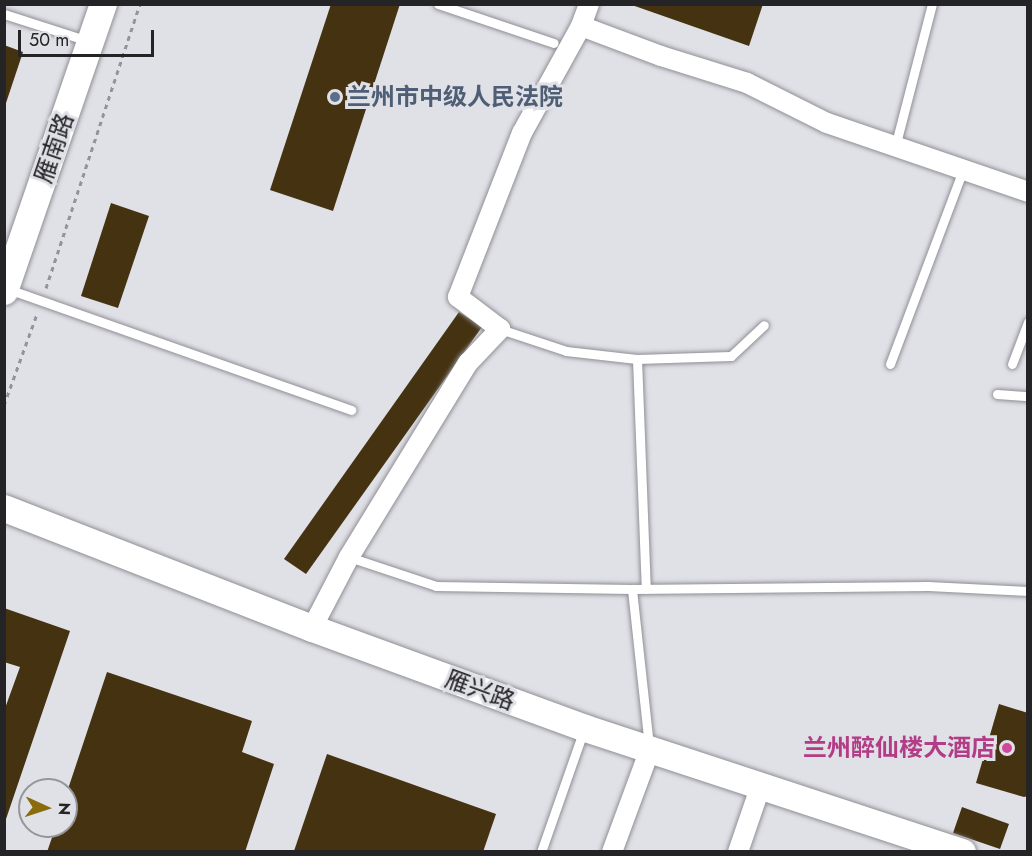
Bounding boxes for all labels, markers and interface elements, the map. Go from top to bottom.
scale bar [21,18,158,56]
text: 50 m [29,27,69,53]
place label: 兰州市中级人民法院 [347,83,563,111]
marker: 兰州市中级人民法院 [328,90,342,104]
street label: 雁南路 [29,109,79,187]
street label: 雁兴路 [441,664,519,716]
place label: 兰州醉仙楼大酒店 [803,734,995,762]
marker: 兰州醉仙楼大酒店 [1000,741,1014,755]
north arrow [18,778,78,838]
text: N [53,802,76,816]

